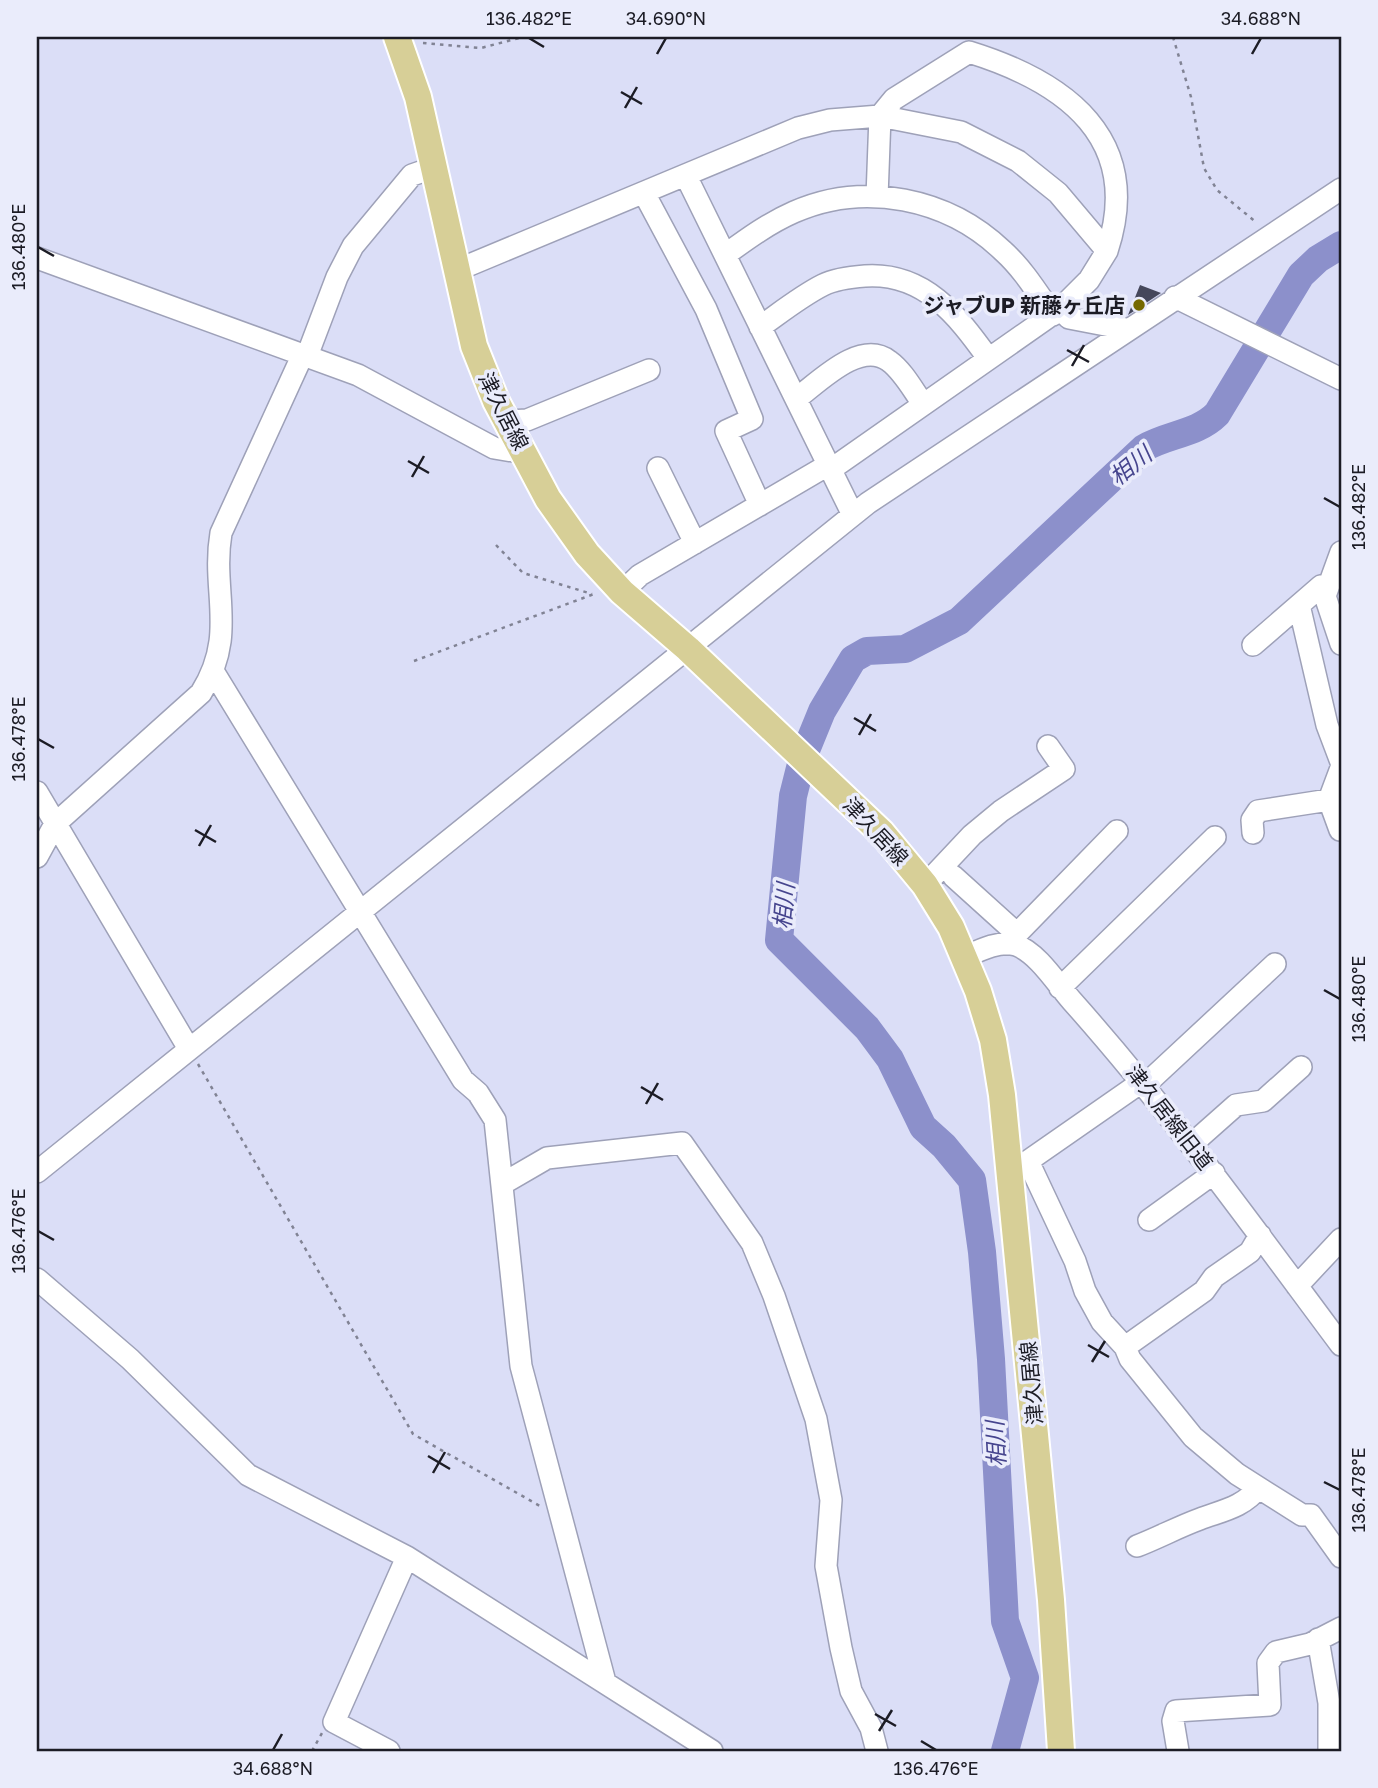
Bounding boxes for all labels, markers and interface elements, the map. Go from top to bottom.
text: 136.482°E [486,7,572,29]
text: 34.690°N [626,7,706,29]
text: 34.688°N [1221,7,1301,29]
text: 136.480°E [7,204,29,290]
place label: ジャブUP 新藤ヶ丘店 [923,292,1125,318]
marker: ジャブUP 新藤ヶ丘店 [1131,297,1147,313]
street label: 津久居線 [473,368,535,454]
water label: 相川 [1103,438,1159,490]
text: 136.482°E [1347,464,1369,550]
text: 136.478°E [7,696,29,782]
street label: 津久居線 [838,791,914,871]
water label: 相川 [767,879,799,930]
text: 136.480°E [1347,956,1369,1042]
street label: 津久居線旧道 [1121,1059,1219,1175]
text: 136.476°E [7,1189,29,1273]
street label: 津久居線 [1014,1340,1048,1426]
water label: 相川 [980,1417,1010,1468]
text: 136.478°E [1347,1447,1369,1533]
text: 34.688°N [233,1757,313,1779]
text: 136.476°E [894,1757,978,1779]

